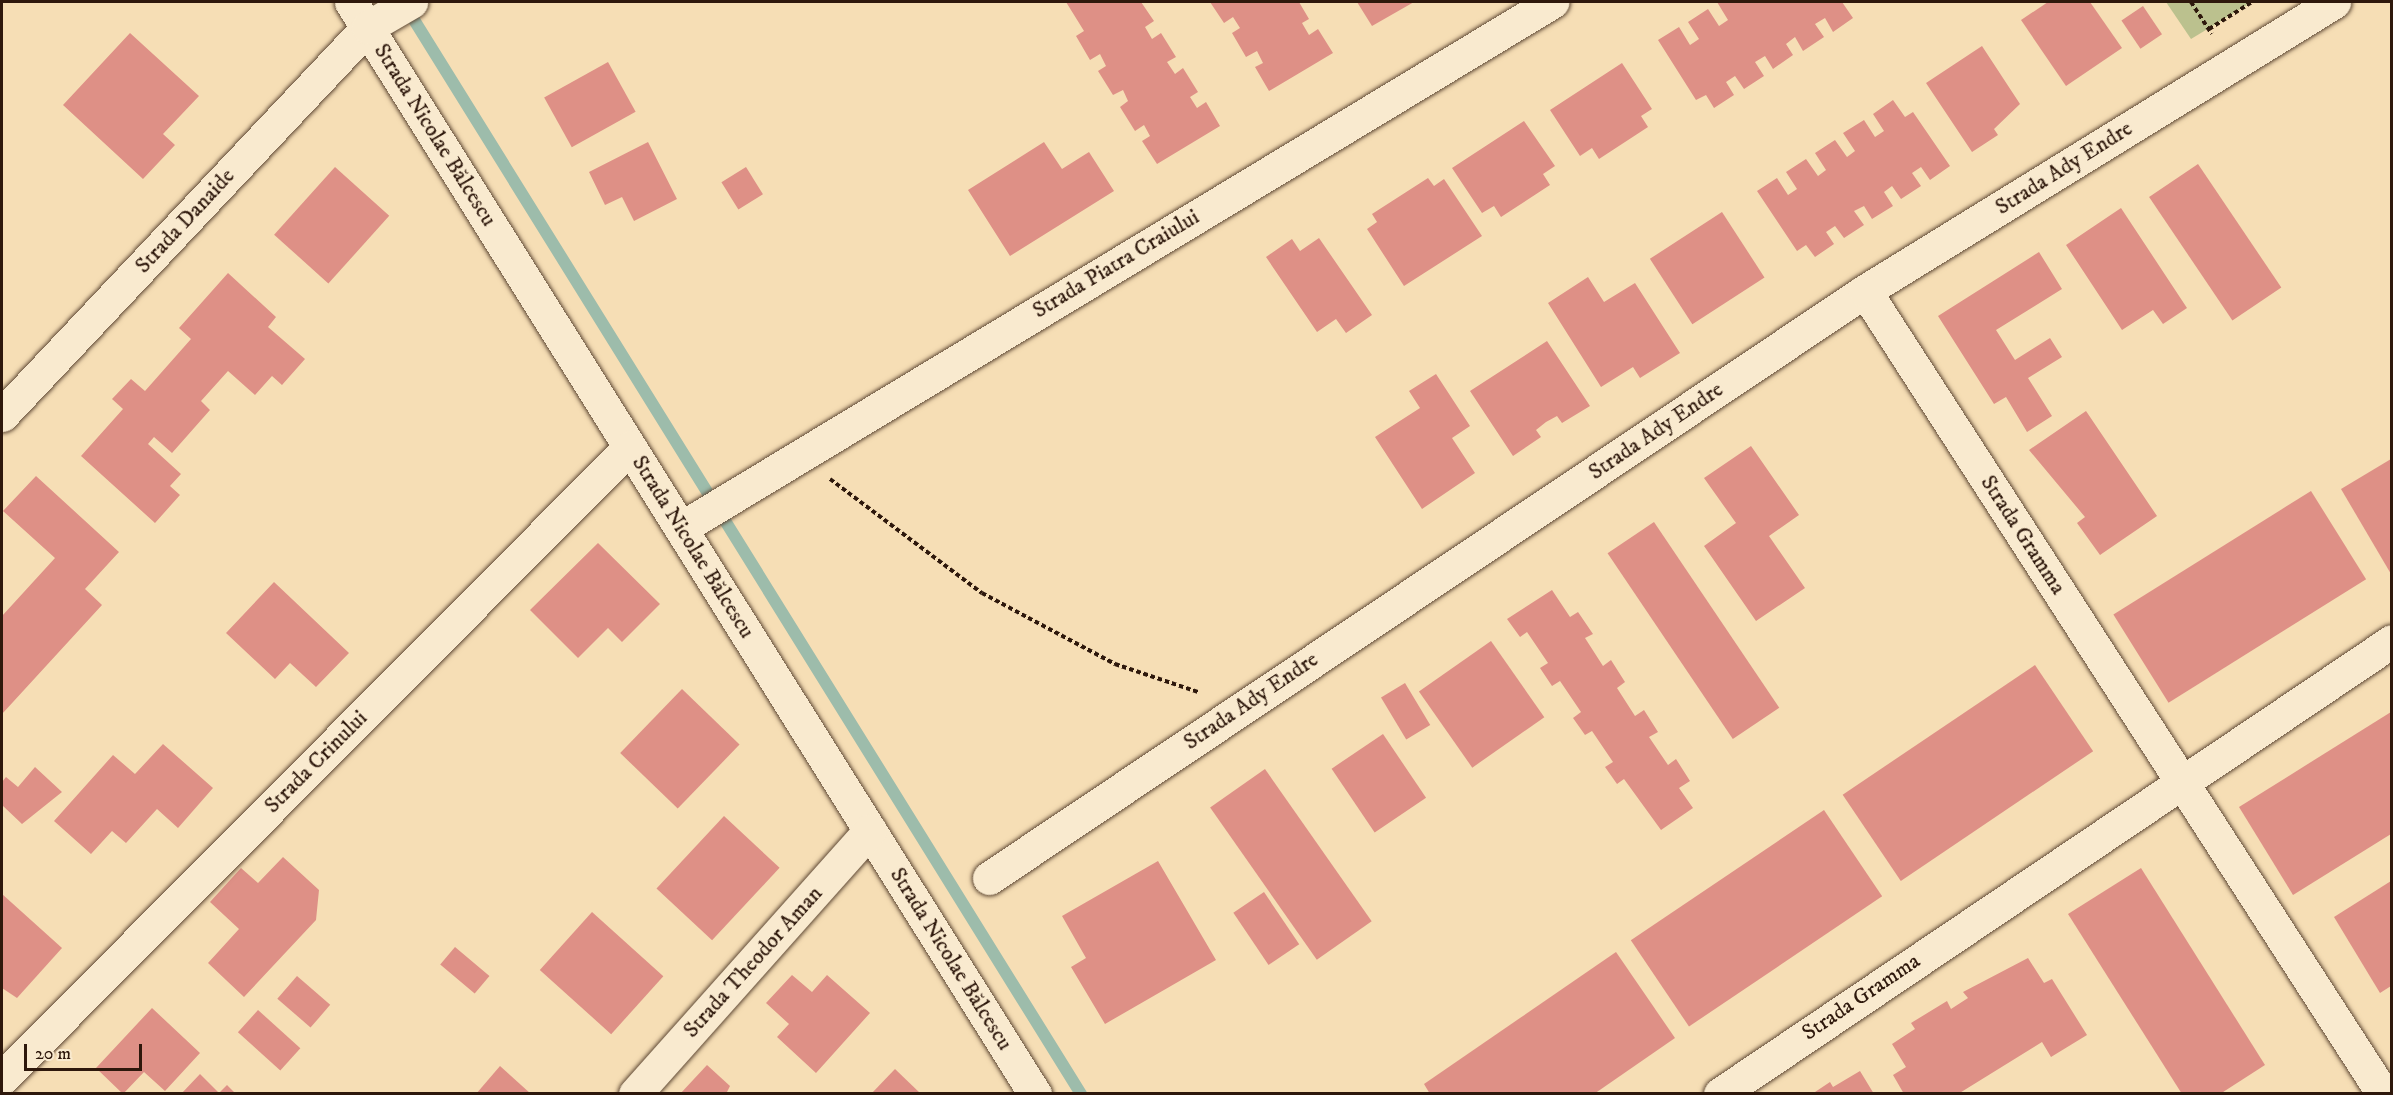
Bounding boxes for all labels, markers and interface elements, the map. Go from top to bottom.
street label: Strada Nicolae Bălcescu [368,39,502,231]
street label: Strada Ady Endre [1991,115,2137,221]
street label: Strada Danaide [130,163,240,279]
street label: Strada Piatra Craiului [1028,204,1204,324]
street label: Strada Ady Endre [1584,376,1728,486]
street label: Strada Nicolae Bălcescu [626,451,760,643]
street label: Strada Gramma [1975,471,2071,599]
street label: Strada Ady Endre [1179,646,1323,756]
street label: Strada Crinului [259,705,373,819]
street label: Strada Nicolae Bălcescu [884,863,1018,1055]
street label: Strada Theodor Aman [678,881,828,1043]
street label: Strada Gramma [1797,948,1925,1046]
scale bar [27,1032,146,1070]
text: 20 m [35,1043,71,1065]

